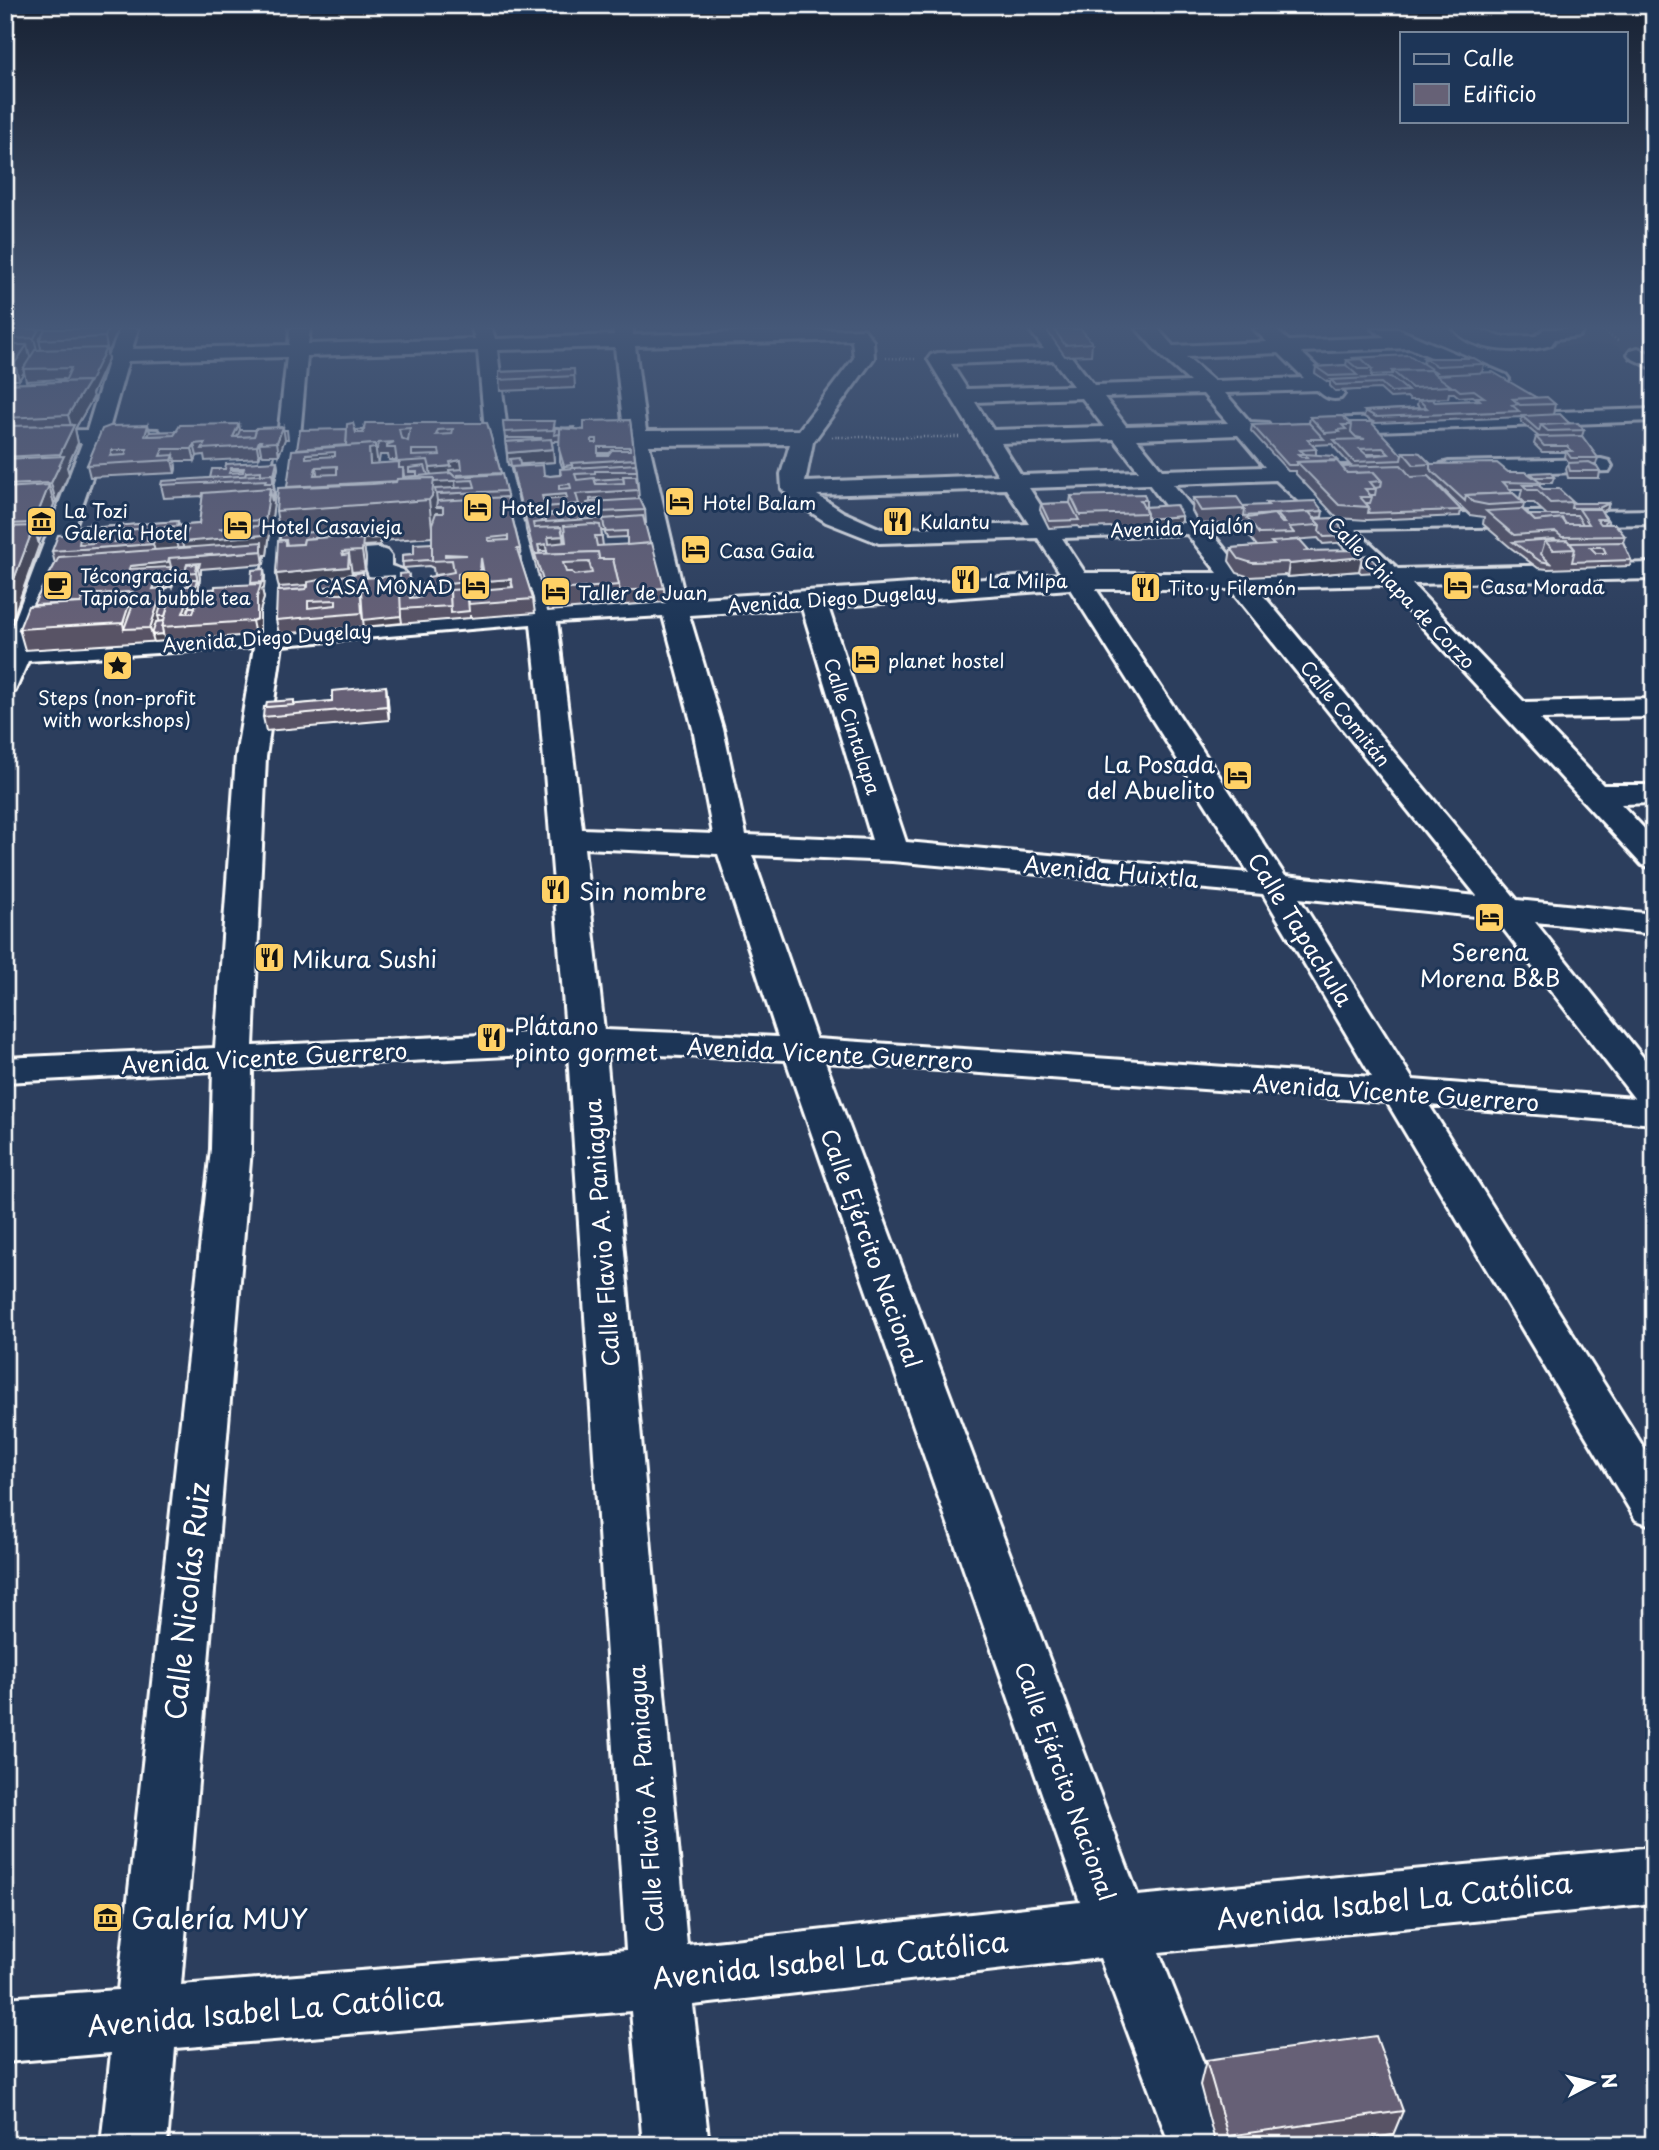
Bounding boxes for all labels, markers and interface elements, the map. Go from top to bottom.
legend [1400,32,1628,122]
text: Calle [1463,41,1514,73]
text: Edificio [1463,77,1536,109]
hotel icon: Hotel Balam [663,485,697,519]
place label: Hotel Balam [703,488,816,516]
hotel icon: Hotel Jovel [461,490,495,524]
place label: Hotel Jovel [501,493,601,521]
place label: La Tozi Galeria Hotel [64,496,188,546]
museum icon: La Tozi Galeria Hotel [24,504,58,538]
restaurant icon: Kulantu [880,504,914,538]
place label: Kulantu [920,507,990,535]
hotel icon: Hotel Casavieja [221,509,255,543]
street label: Avenida Yajalón [1110,510,1254,544]
street label: Calle Chiapa de Corzo [1322,510,1482,674]
place label: Hotel Casavieja [261,512,403,540]
hotel icon: Casa Gaia [679,533,713,567]
place label: Casa Gaia [719,536,814,564]
place label: Técongracia Tapioca bubble tea [80,561,251,611]
restaurant icon: La Milpa [948,563,982,597]
place label: La Milpa [988,566,1068,594]
cafe icon: Técongracia Tapioca bubble tea [40,569,74,603]
hotel icon: CASA MONAD [459,569,493,603]
hotel icon: Casa Morada [1440,569,1474,603]
restaurant icon: Tito y Filemón [1128,570,1162,604]
place label: CASA MONAD [315,572,453,600]
place label: Casa Morada [1480,572,1605,600]
place label: Tito y Filemón [1168,573,1296,601]
hotel icon: Taller de Juan [538,575,572,609]
street label: Avenida Diego Dugelay [727,577,937,619]
place label: Taller de Juan [578,578,707,606]
street label: Avenida Diego Dugelay [162,616,372,658]
hotel icon: planet hostel [848,643,882,677]
place label: planet hostel [888,646,1004,674]
place icon: Steps (non-profit with workshops) [100,649,134,683]
street label: Calle Cintalapa [818,654,888,798]
street label: Calle Comitán [1294,654,1398,772]
place label: Steps (non-profit with workshops) [38,683,196,733]
place label: La Posada del Abuelito [1087,746,1216,807]
hotel icon: La Posada del Abuelito [1221,759,1255,793]
street label: Calle Tapachula [1240,845,1363,1013]
street label: Avenida Huixtla [1022,846,1201,896]
restaurant icon: Sin nombre [539,873,573,907]
place label: Sin nombre [579,873,707,908]
hotel icon: Serena Morena B&B [1473,900,1507,934]
place label: Serena Morena B&B [1420,934,1560,995]
restaurant icon: Mikura Sushi [252,941,286,975]
place label: Mikura Sushi [292,941,437,976]
place label: Plátano pinto gormet [514,1008,658,1069]
restaurant icon: Plátano pinto gormet [474,1021,508,1055]
street label: Avenida Vicente Guerrero [686,1028,974,1078]
street label: Avenida Vicente Guerrero [120,1032,408,1082]
street label: Avenida Vicente Guerrero [1252,1065,1540,1119]
street label: Calle Flavio A. Paniagua [574,1097,628,1368]
street label: Calle Ejército Nacional [812,1124,932,1372]
street label: Calle Nicolás Ruiz [152,1480,220,1722]
street label: Calle Ejército Nacional [1006,1657,1126,1905]
street label: Calle Flavio A. Paniagua [618,1663,672,1934]
street label: Avenida Isabel La Católica [1214,1860,1574,1940]
place label: Galería MUY [131,1896,308,1939]
museum icon: Galería MUY [91,1900,125,1934]
street label: Avenida Isabel La Católica [650,1919,1010,1999]
street label: Avenida Isabel La Católica [85,1973,445,2047]
north arrow [1558,2048,1628,2118]
text: N [1595,2072,1625,2090]

